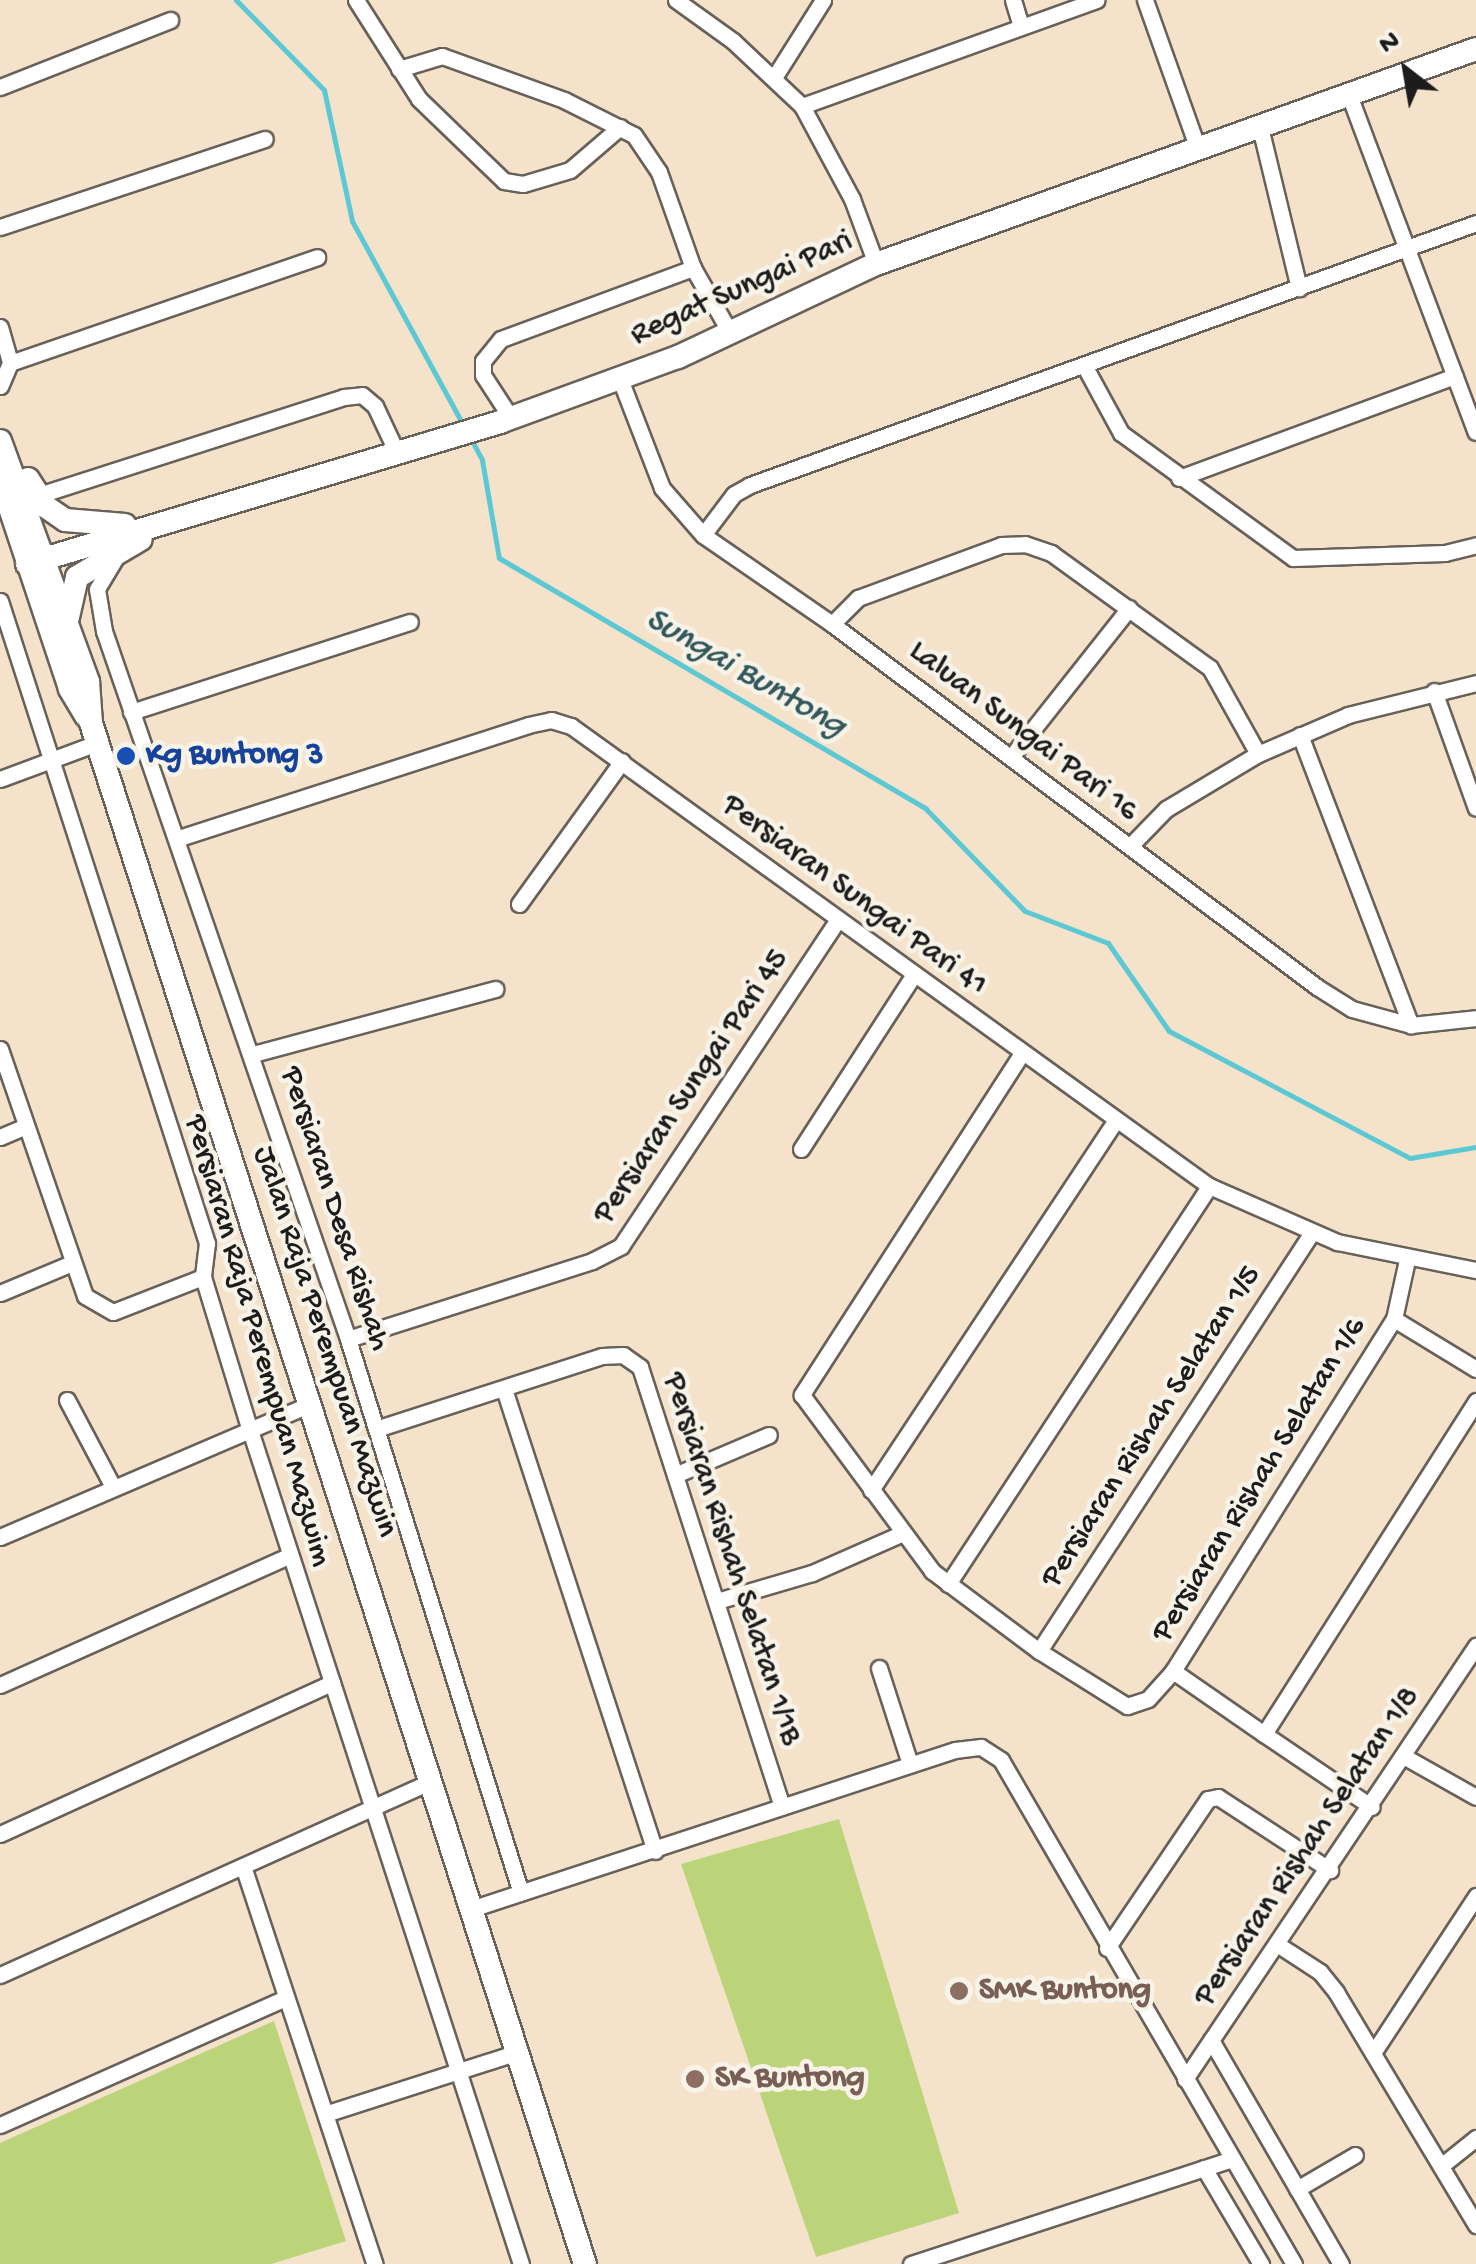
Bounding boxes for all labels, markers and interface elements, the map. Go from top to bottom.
north arrow [1356,20,1456,120]
text: N [1374,25,1407,63]
street label: Regat Sungai Pari [625,223,859,355]
water label: Sungai Buntong [637,600,853,748]
street label: Laluan Sungai Pari 16 [900,633,1146,831]
place label: Kg Buntong 3 [146,737,323,775]
marker: Kg Buntong 3 [115,745,137,767]
street label: Persiaran Sungai Pari 41 [714,787,994,1005]
street label: Persiaran Sungai Pari 45 [586,943,798,1231]
street label: Persiaran Desa Rishah [270,1062,398,1356]
street label: Persiaran Raja Perempuan Mazwim [174,1111,340,1571]
street label: Jalan Raja Perempuan Mazwin [243,1142,405,1542]
street label: Persiaran Rishah Selatan 1/5 [1033,1259,1271,1595]
street label: Persiaran Rishah Selatan 1/6 [1144,1311,1376,1649]
street label: Persiaran Rishah Selatan 1/1B [653,1368,809,1750]
street label: Persiaran Rishah Selatan 1/8 [1187,1680,1429,2014]
place label: SMK Buntong [979,1972,1151,2010]
marker: SMK Buntong [948,1980,970,2002]
place label: SK Buntong [715,2060,865,2098]
marker: SK Buntong [684,2068,706,2090]

